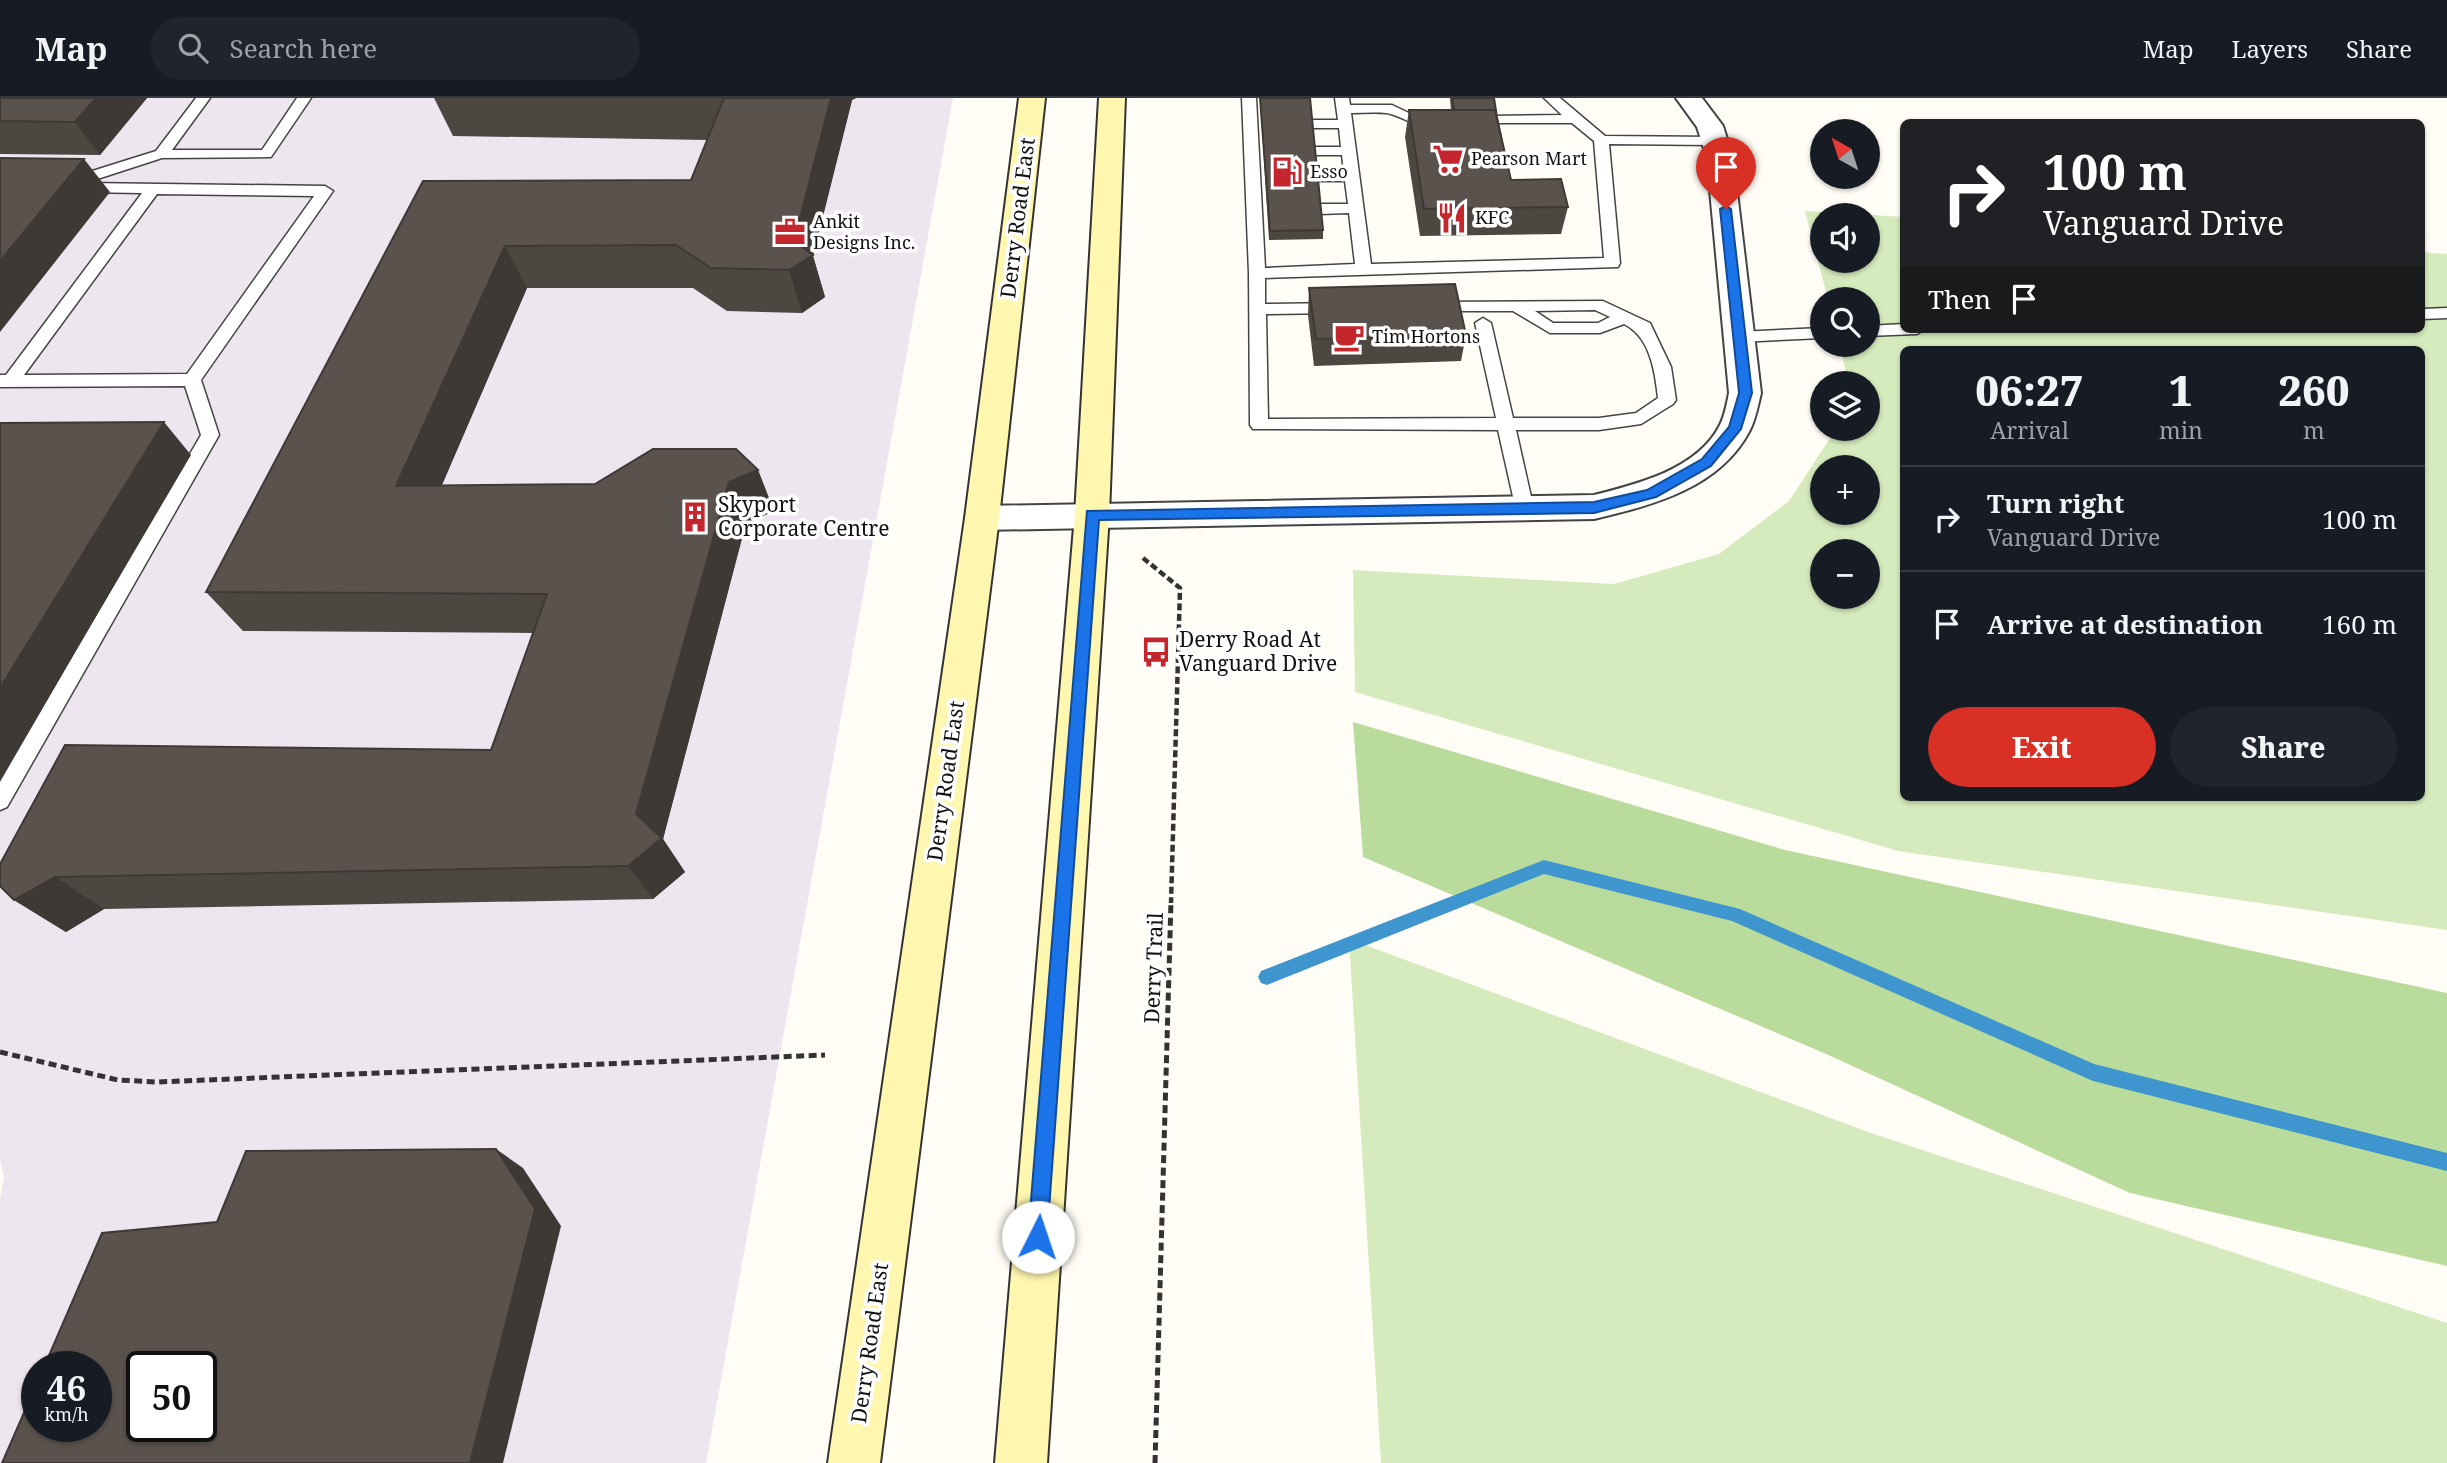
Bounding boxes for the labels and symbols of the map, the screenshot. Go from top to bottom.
north arrow [1810,119,1880,189]
street label: Derry Road East [993,136,1041,300]
pin [1696,137,1756,209]
supermarket icon: Pearson Mart [1431,142,1465,176]
place label: Pearson Mart [1471,146,1587,170]
fuel station icon: Esso [1270,155,1304,189]
place label: Esso [1310,159,1348,183]
restaurant icon: KFC [1435,201,1469,235]
place label: KFC [1475,205,1509,229]
place label: Ankit Designs Inc. [813,209,915,254]
office icon: Ankit Designs Inc. [773,215,807,249]
cafe icon: Tim Hortons [1332,320,1366,354]
place label: Tim Hortons [1372,324,1480,348]
place label: Skyport Corporate Centre [718,490,890,542]
building icon: Skyport Corporate Centre [678,500,712,534]
place label: Derry Road At Vanguard Drive [1179,625,1337,677]
bus stop icon: Derry Road At Vanguard Drive [1139,635,1173,669]
street label: Derry Road East [920,699,970,863]
street label: Derry Trail [1137,912,1169,1024]
position arrow [1001,1200,1075,1274]
street label: Derry Road East [844,1261,894,1425]
speed limit sign: 50 [126,1351,217,1442]

